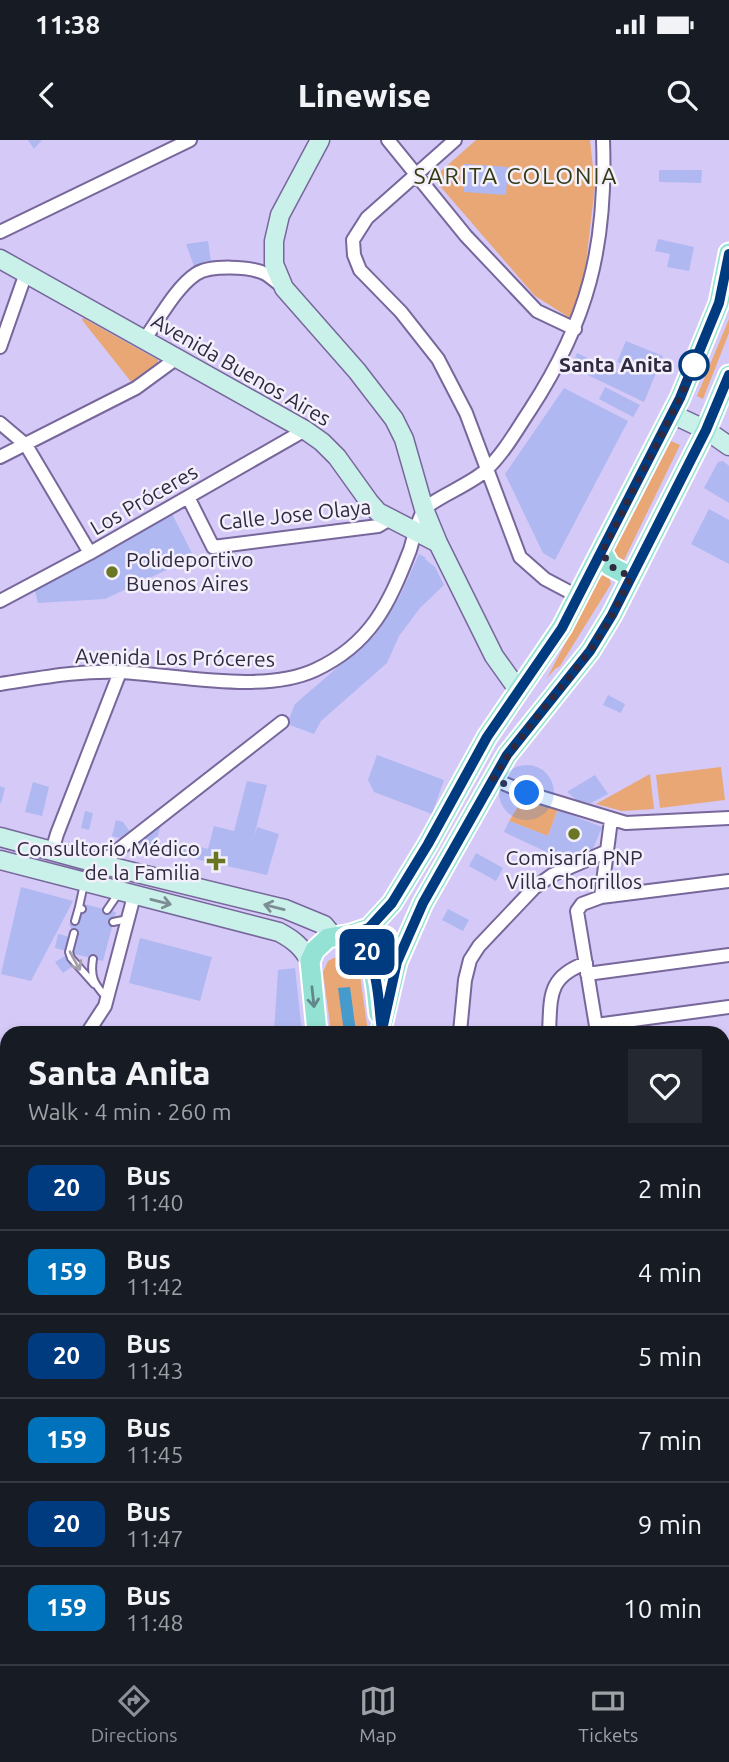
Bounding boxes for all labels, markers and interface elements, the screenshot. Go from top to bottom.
text: 11:38 [35,10,100,39]
icon: back [28,76,66,114]
icon: search [663,76,701,114]
text: Linewise [298,77,431,113]
district label: SARITA COLONIA [414,163,618,188]
street label: Avenida Buenos Aires [148,308,335,430]
marker: Santa Anita [679,350,709,380]
place label: Santa Anita [559,352,673,376]
street label: Los Próceres [86,459,201,539]
street label: Calle Jose Olaya [218,494,372,534]
place label: Polideportivo Buenos Aires [126,547,253,595]
marker: Polideportivo Buenos Aires [104,564,120,580]
street label: Avenida Los Próceres [75,643,275,671]
your location [509,775,544,810]
marker: Comisaría PNP Villa Chorrillos [566,826,582,842]
place label: Consultorio Médico de la Familia [16,836,200,884]
place label: Comisaría PNP Villa Chorrillos [505,845,643,893]
marker: Consultorio Médico de la Familia [206,851,226,871]
one-way arrow [149,897,171,910]
one-way arrow [264,900,286,913]
line badge: 20 [336,929,398,975]
text: 20 [353,938,381,965]
one-way arrow [69,950,83,970]
one-way arrow [307,985,320,1008]
button: heart [628,1049,702,1123]
text: Santa Anita [28,1054,210,1091]
text: Walk · 4 min · 260 m [28,1099,232,1124]
text: Bus [126,1161,171,1190]
text: 20 [53,1174,80,1201]
text: 2 min [638,1174,702,1203]
text: 11:40 [126,1190,184,1215]
text: Bus [126,1245,171,1274]
text: 159 [46,1258,87,1285]
text: 4 min [638,1258,702,1287]
text: 11:42 [126,1274,184,1299]
text: Bus [126,1329,171,1358]
text: 20 [53,1342,80,1369]
text: 5 min [638,1342,702,1371]
text: 11:43 [126,1358,184,1383]
text: Bus [126,1413,171,1442]
text: 159 [46,1426,87,1453]
text: 7 min [638,1426,702,1455]
text: 11:45 [126,1442,184,1467]
text: Bus [126,1497,171,1526]
text: 20 [53,1510,80,1537]
text: 9 min [638,1510,702,1539]
text: 11:47 [126,1526,184,1551]
text: Bus [126,1581,171,1610]
text: 159 [46,1594,87,1621]
text: 10 min [623,1594,702,1623]
text: 11:48 [126,1610,184,1635]
tab: Directions [91,1682,178,1746]
tab: Map [359,1682,397,1746]
tab: Tickets [578,1682,638,1746]

